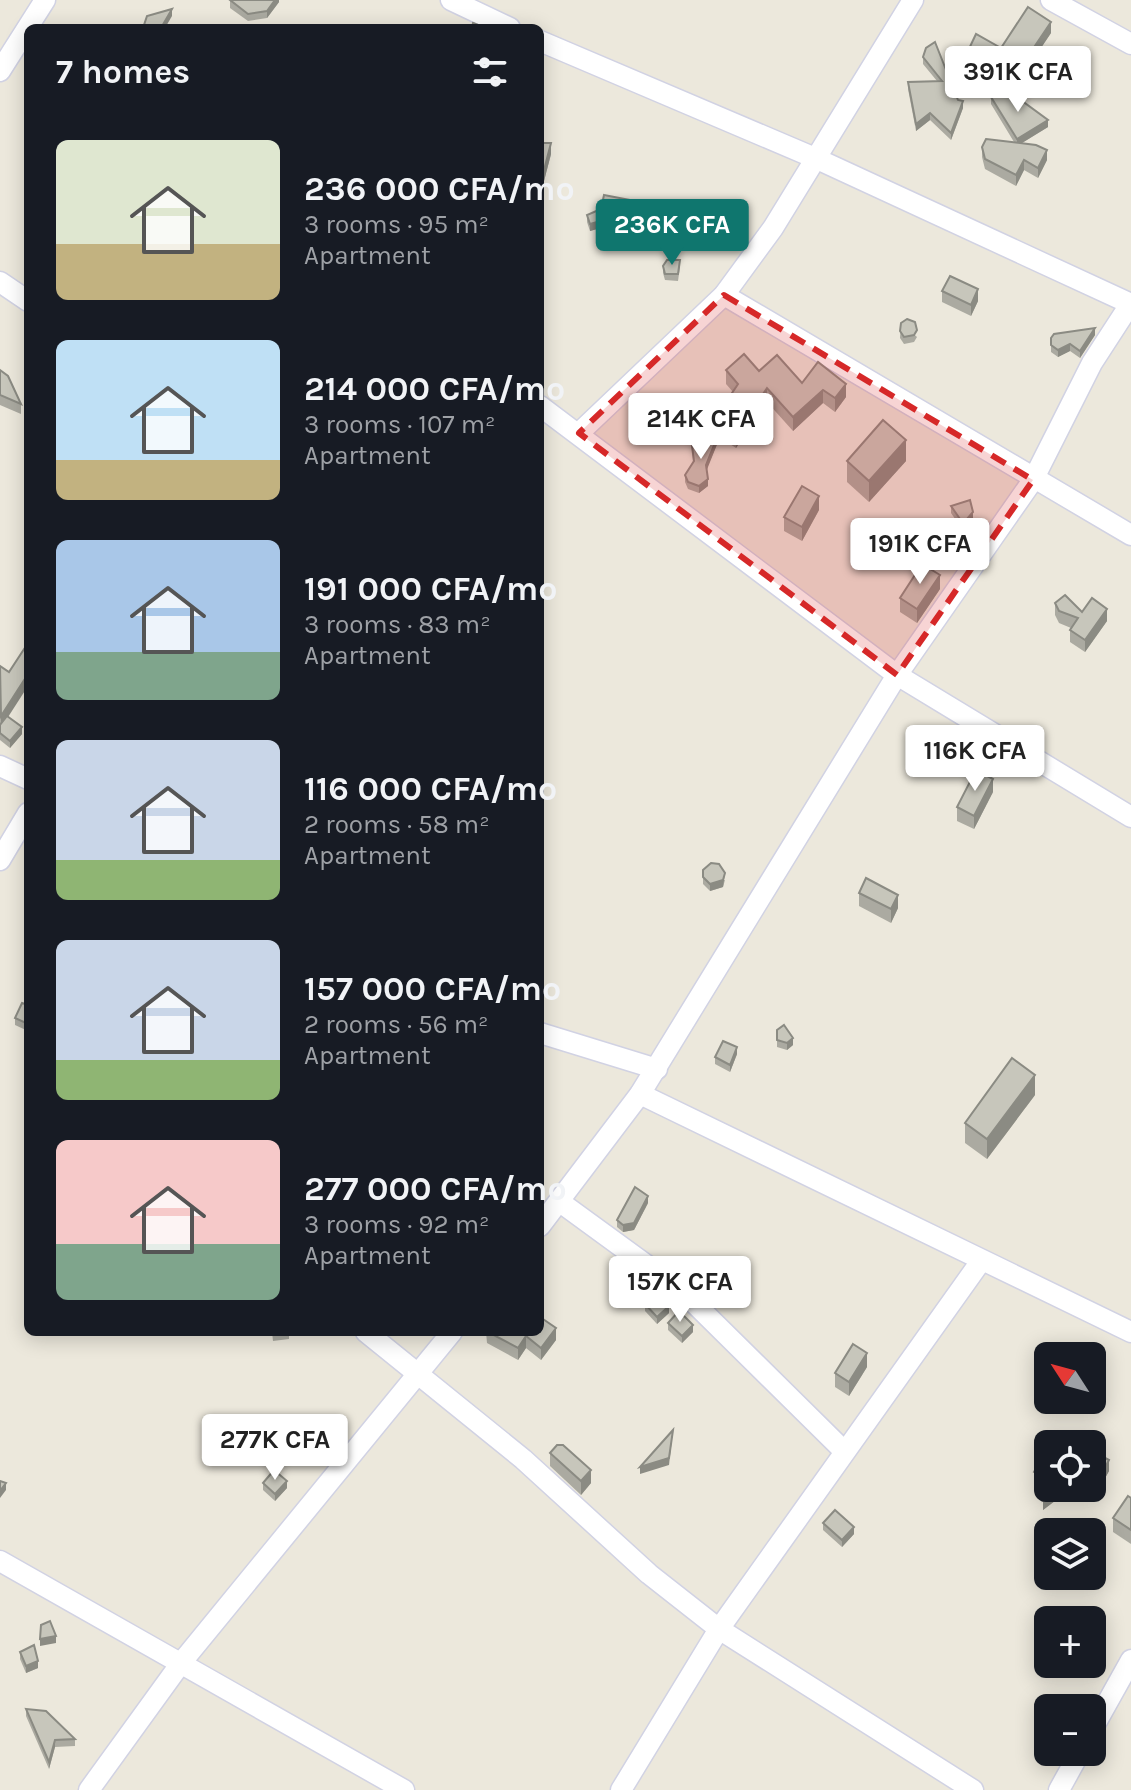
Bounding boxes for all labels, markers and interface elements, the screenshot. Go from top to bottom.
pin: 391K CFA [935,46,1101,114]
icon: filters [468,50,512,94]
text: 7 homes [56,52,190,92]
text: 391K CFA [963,56,1073,87]
text: 236 000 CFA/mo [304,169,575,209]
icon: home [120,172,216,268]
pin: 236K CFA [589,199,755,267]
text: 3 rooms · 95 m² [304,209,489,240]
text: 236K CFA [614,209,730,240]
text: Apartment [304,240,431,271]
text: 214 000 CFA/mo [304,369,565,409]
icon: home [120,372,216,468]
pin: 214K CFA [618,393,784,461]
text: 214K CFA [646,403,756,434]
text: 3 rooms · 107 m² [304,409,495,440]
text: Apartment [304,440,431,471]
pin: 191K CFA [837,518,1003,586]
text: 191K CFA [868,528,972,559]
text: 191 000 CFA/mo [304,569,557,609]
icon: home [120,572,216,668]
text: 3 rooms · 83 m² [304,609,491,640]
text: Apartment [304,640,431,671]
pin: 116K CFA [892,725,1058,793]
text: 116K CFA [923,735,1027,766]
text: 116 000 CFA/mo [304,769,557,809]
icon: home [120,772,216,868]
text: 2 rooms · 58 m² [304,809,490,840]
text: Apartment [304,840,431,871]
text: 157 000 CFA/mo [304,969,561,1009]
icon: home [120,972,216,1068]
text: 2 rooms · 56 m² [304,1009,489,1040]
text: Apartment [304,1040,431,1071]
text: 277 000 CFA/mo [304,1169,567,1209]
icon: home [120,1172,216,1268]
text: 3 rooms · 92 m² [304,1209,489,1240]
text: Apartment [304,1240,431,1271]
pin: 157K CFA [597,1256,763,1324]
text: 157K CFA [627,1266,733,1297]
north arrow [1034,1342,1106,1414]
map controls [1034,1342,1106,1766]
pin: 277K CFA [192,1414,358,1482]
text: 277K CFA [220,1424,330,1455]
button: locate [1034,1430,1106,1502]
button: layers [1034,1518,1106,1590]
button: + [1034,1606,1106,1678]
button: − [1034,1694,1106,1766]

